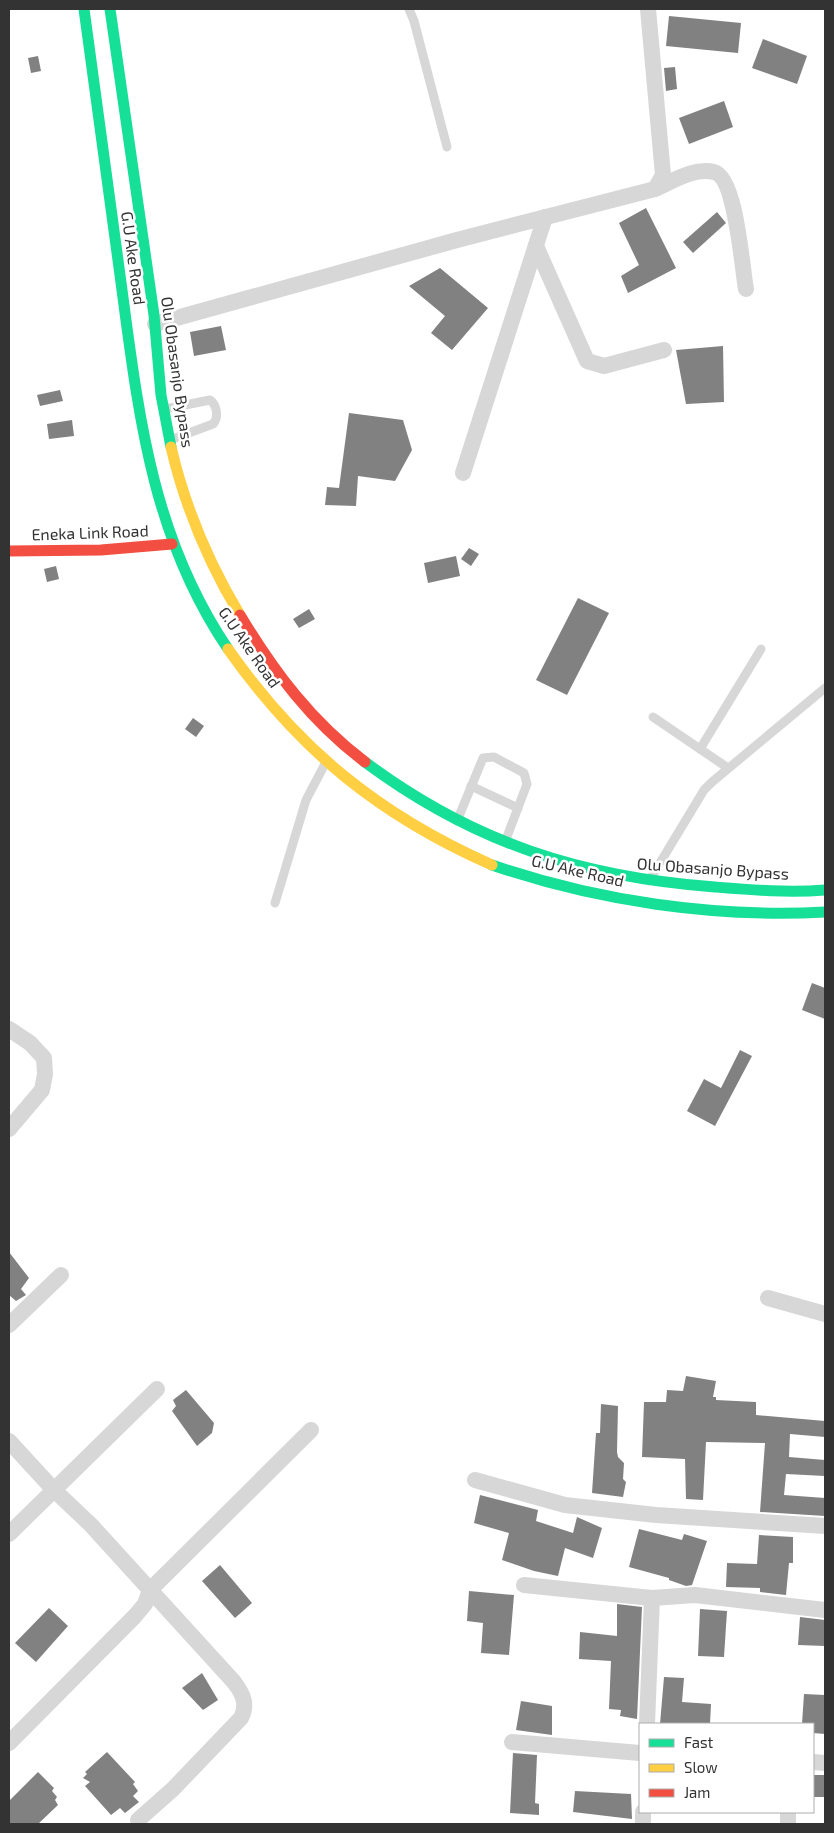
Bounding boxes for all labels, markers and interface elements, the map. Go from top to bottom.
street label: G.U Ake Road [118,210,150,306]
street label: Olu Obasanjo Bypass [157,295,198,449]
street label: Eneka Link Road [31,520,149,544]
street label: G.U Ake Road [215,603,285,691]
street label: G.U Ake Road [530,850,626,890]
street label: Olu Obasanjo Bypass [636,853,790,884]
legend [639,1723,814,1813]
text: Fast [684,1733,714,1751]
text: Slow [684,1758,718,1776]
text: Jam [684,1783,710,1801]

